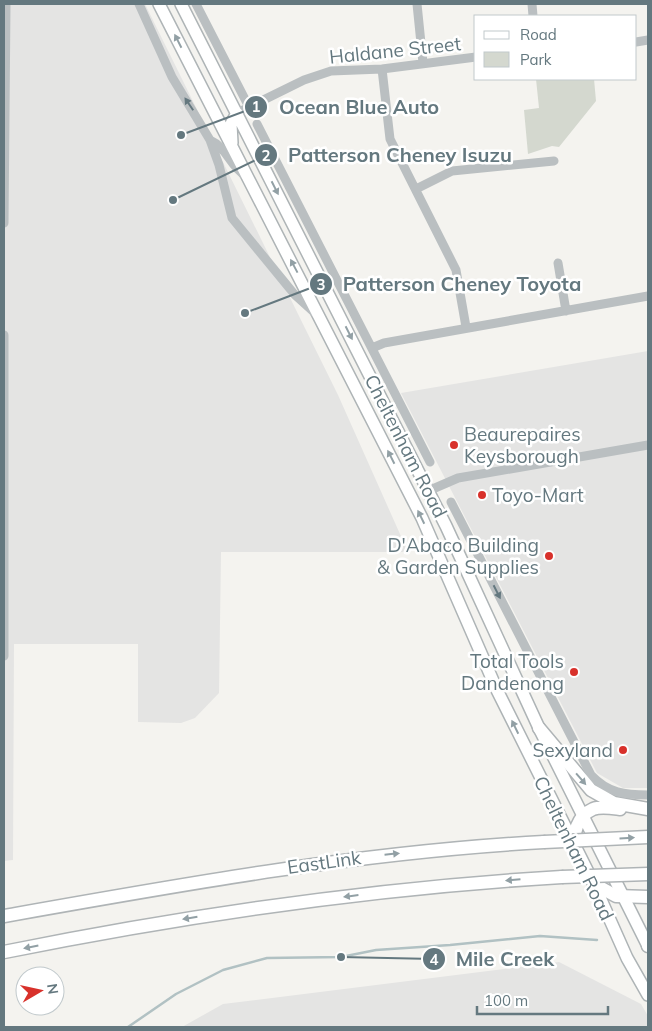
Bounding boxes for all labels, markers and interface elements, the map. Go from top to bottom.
legend [474,15,637,80]
text: Road [520,25,557,44]
street label: Haldane Street [328,31,462,69]
one-way arrow [174,34,182,48]
text: Park [520,50,552,69]
callout: Ocean Blue Auto [244,89,449,124]
text: Ocean Blue Auto [279,94,439,119]
one-way arrow [185,97,194,111]
text: 1 [251,97,261,116]
callout: Patterson Cheney Isuzu [253,138,522,173]
text: Patterson Cheney Isuzu [288,142,512,167]
text: 2 [261,146,271,165]
one-way arrow [271,181,279,195]
one-way arrow [290,259,298,273]
callout: Patterson Cheney Toyota [308,267,592,302]
text: Patterson Cheney Toyota [343,271,581,296]
text: 3 [316,275,326,294]
one-way arrow [345,326,353,340]
street label: Cheltenham Road [359,370,453,522]
place label: Beaurepaires Keysborough [464,422,581,468]
marker: Beaurepaires Keysborough [448,439,460,451]
one-way arrow [387,450,396,465]
place label: Toyo-Mart [492,483,584,507]
marker: Toyo-Mart [476,489,488,501]
one-way arrow [417,510,425,524]
place label: D'Abaco Building & Garden Supplies [377,533,539,579]
marker: D'Abaco Building & Garden Supplies [543,550,555,562]
one-way arrow [493,585,501,599]
place label: Total Tools Dandenong [461,649,564,695]
marker: Total Tools Dandenong [568,666,580,678]
one-way arrow [511,720,519,735]
place label: Sexyland [532,738,613,762]
marker: Sexyland [617,744,629,756]
street label: Cheltenham Road [529,772,619,924]
one-way arrow [575,773,587,785]
one-way arrow [620,834,636,842]
street label: EastLink [286,845,363,879]
one-way arrow [385,850,401,858]
one-way arrow [505,876,521,884]
one-way arrow [343,892,359,900]
one-way arrow [182,914,198,922]
callout: Mile Creek [421,942,565,977]
one-way arrow [23,943,38,951]
text: Mile Creek [456,946,555,971]
text: 4 [429,950,439,969]
north arrow [15,966,65,1016]
text: N [43,982,63,996]
scale bar [477,984,608,1016]
text: 100 m [484,991,528,1010]

